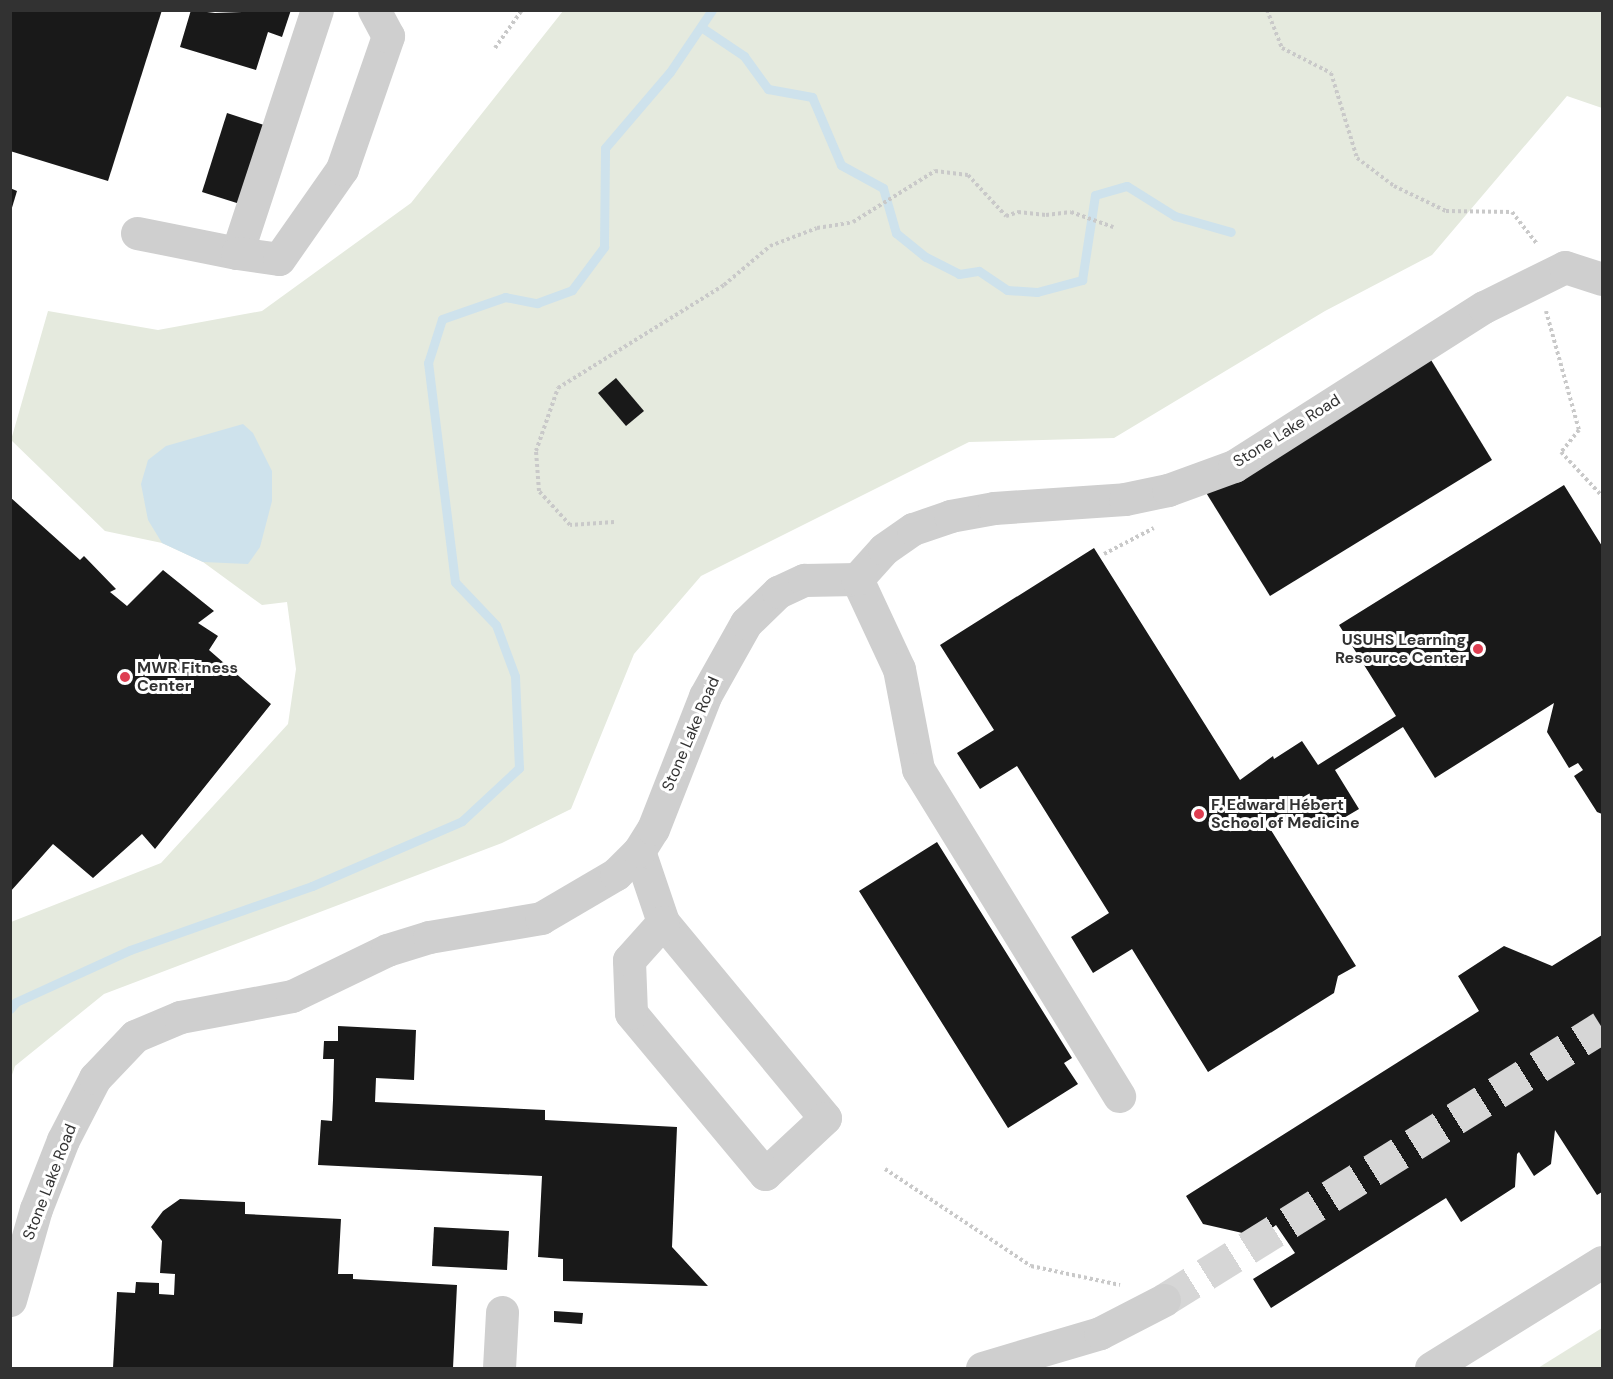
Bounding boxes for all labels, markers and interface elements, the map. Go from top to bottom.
street label: Stone Lake Road [1230,390,1344,472]
place label: USUHS Learning Resource Center [1335,630,1466,668]
marker: USUHS Learning Resource Center [1471,642,1485,656]
place label: MWR Fitness Center [137,658,238,696]
marker: MWR Fitness Center [118,670,132,684]
street label: Stone Lake Road [658,674,724,794]
place label: F. Edward Hébert School of Medicine [1211,795,1360,833]
marker: F. Edward Hébert School of Medicine [1192,807,1206,821]
street label: Stone Lake Road [19,1121,81,1243]

